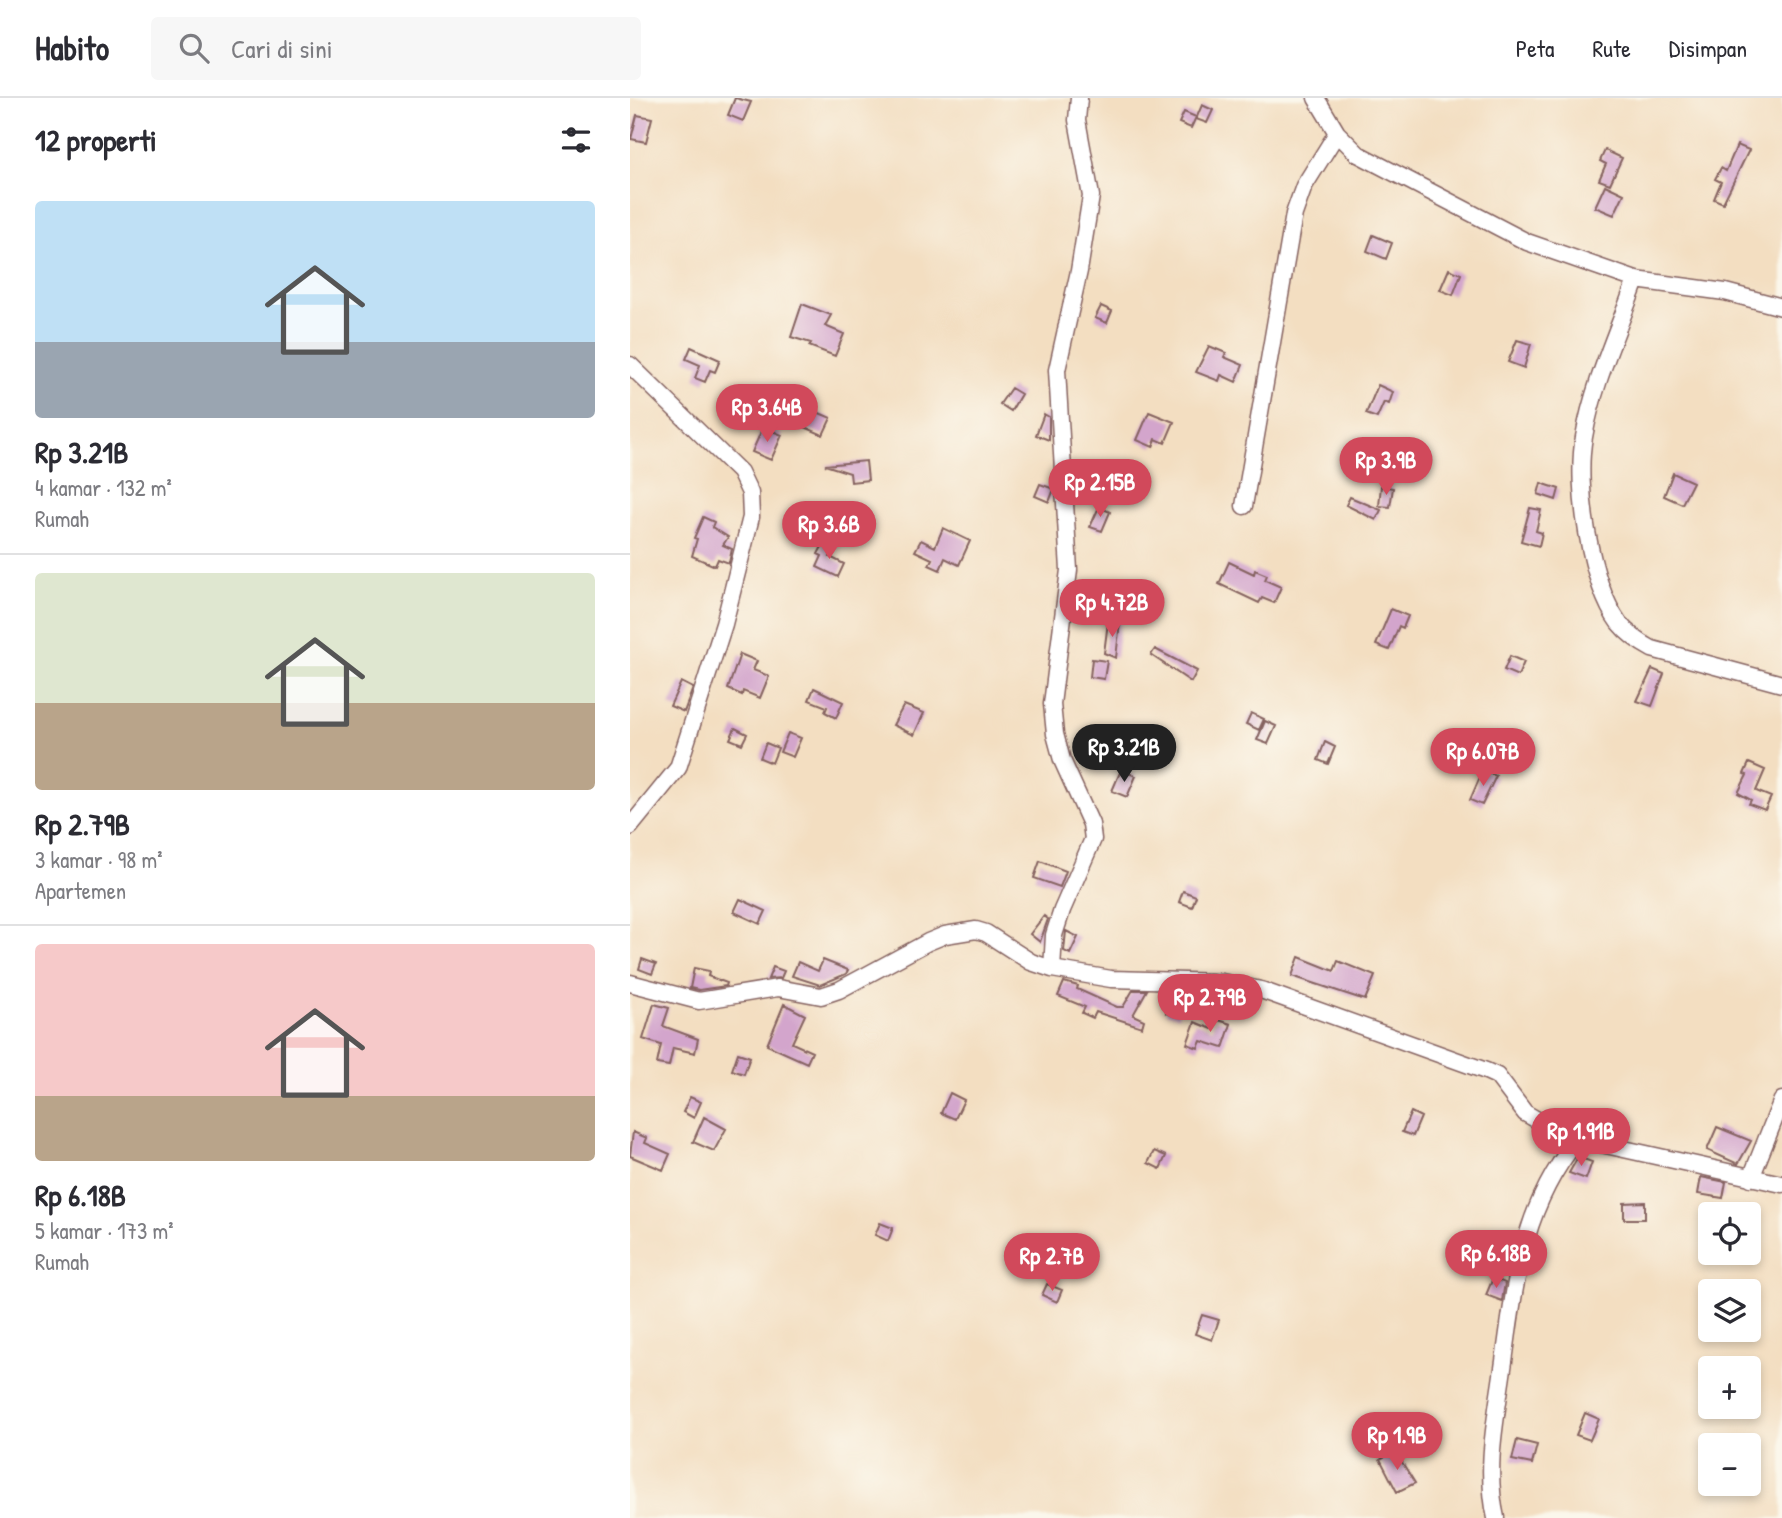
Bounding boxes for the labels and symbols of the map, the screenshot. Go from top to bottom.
pin: Rp 3.64B [695,384,839,444]
pin: Rp 3.9B [1321,438,1451,497]
pin: Rp 2.15B [1028,460,1172,519]
pin: Rp 3.6B [764,502,894,561]
pin: Rp 4.72B [1040,580,1184,639]
pin: Rp 3.21B [1052,724,1196,784]
pin: Rp 6.07B [1411,728,1555,788]
pin: Rp 2.79B [1138,974,1282,1034]
pin: Rp 1.91B [1509,1108,1653,1168]
pin: Rp 6.18B [1424,1230,1568,1290]
pin: Rp 2.7B [987,1234,1117,1293]
pin: Rp 1.9B [1332,1412,1462,1472]

